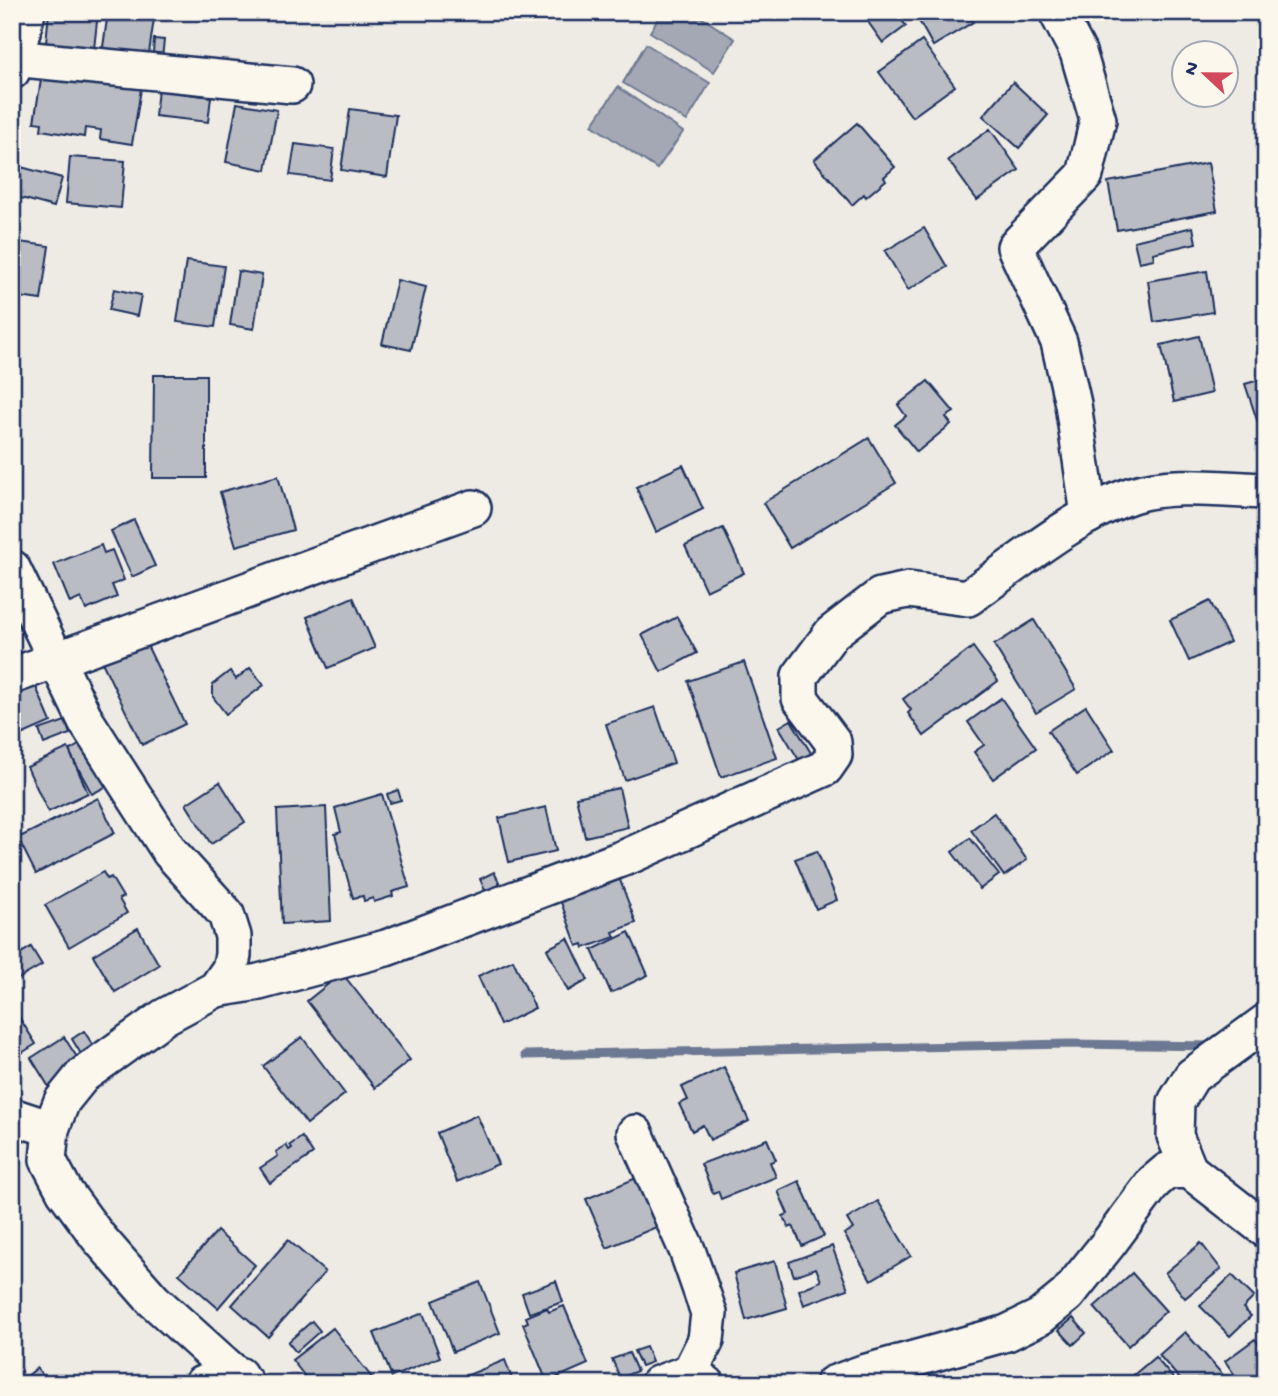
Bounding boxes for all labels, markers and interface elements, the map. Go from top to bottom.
north arrow [1170,38,1240,108]
text: N [1179,59,1205,79]

